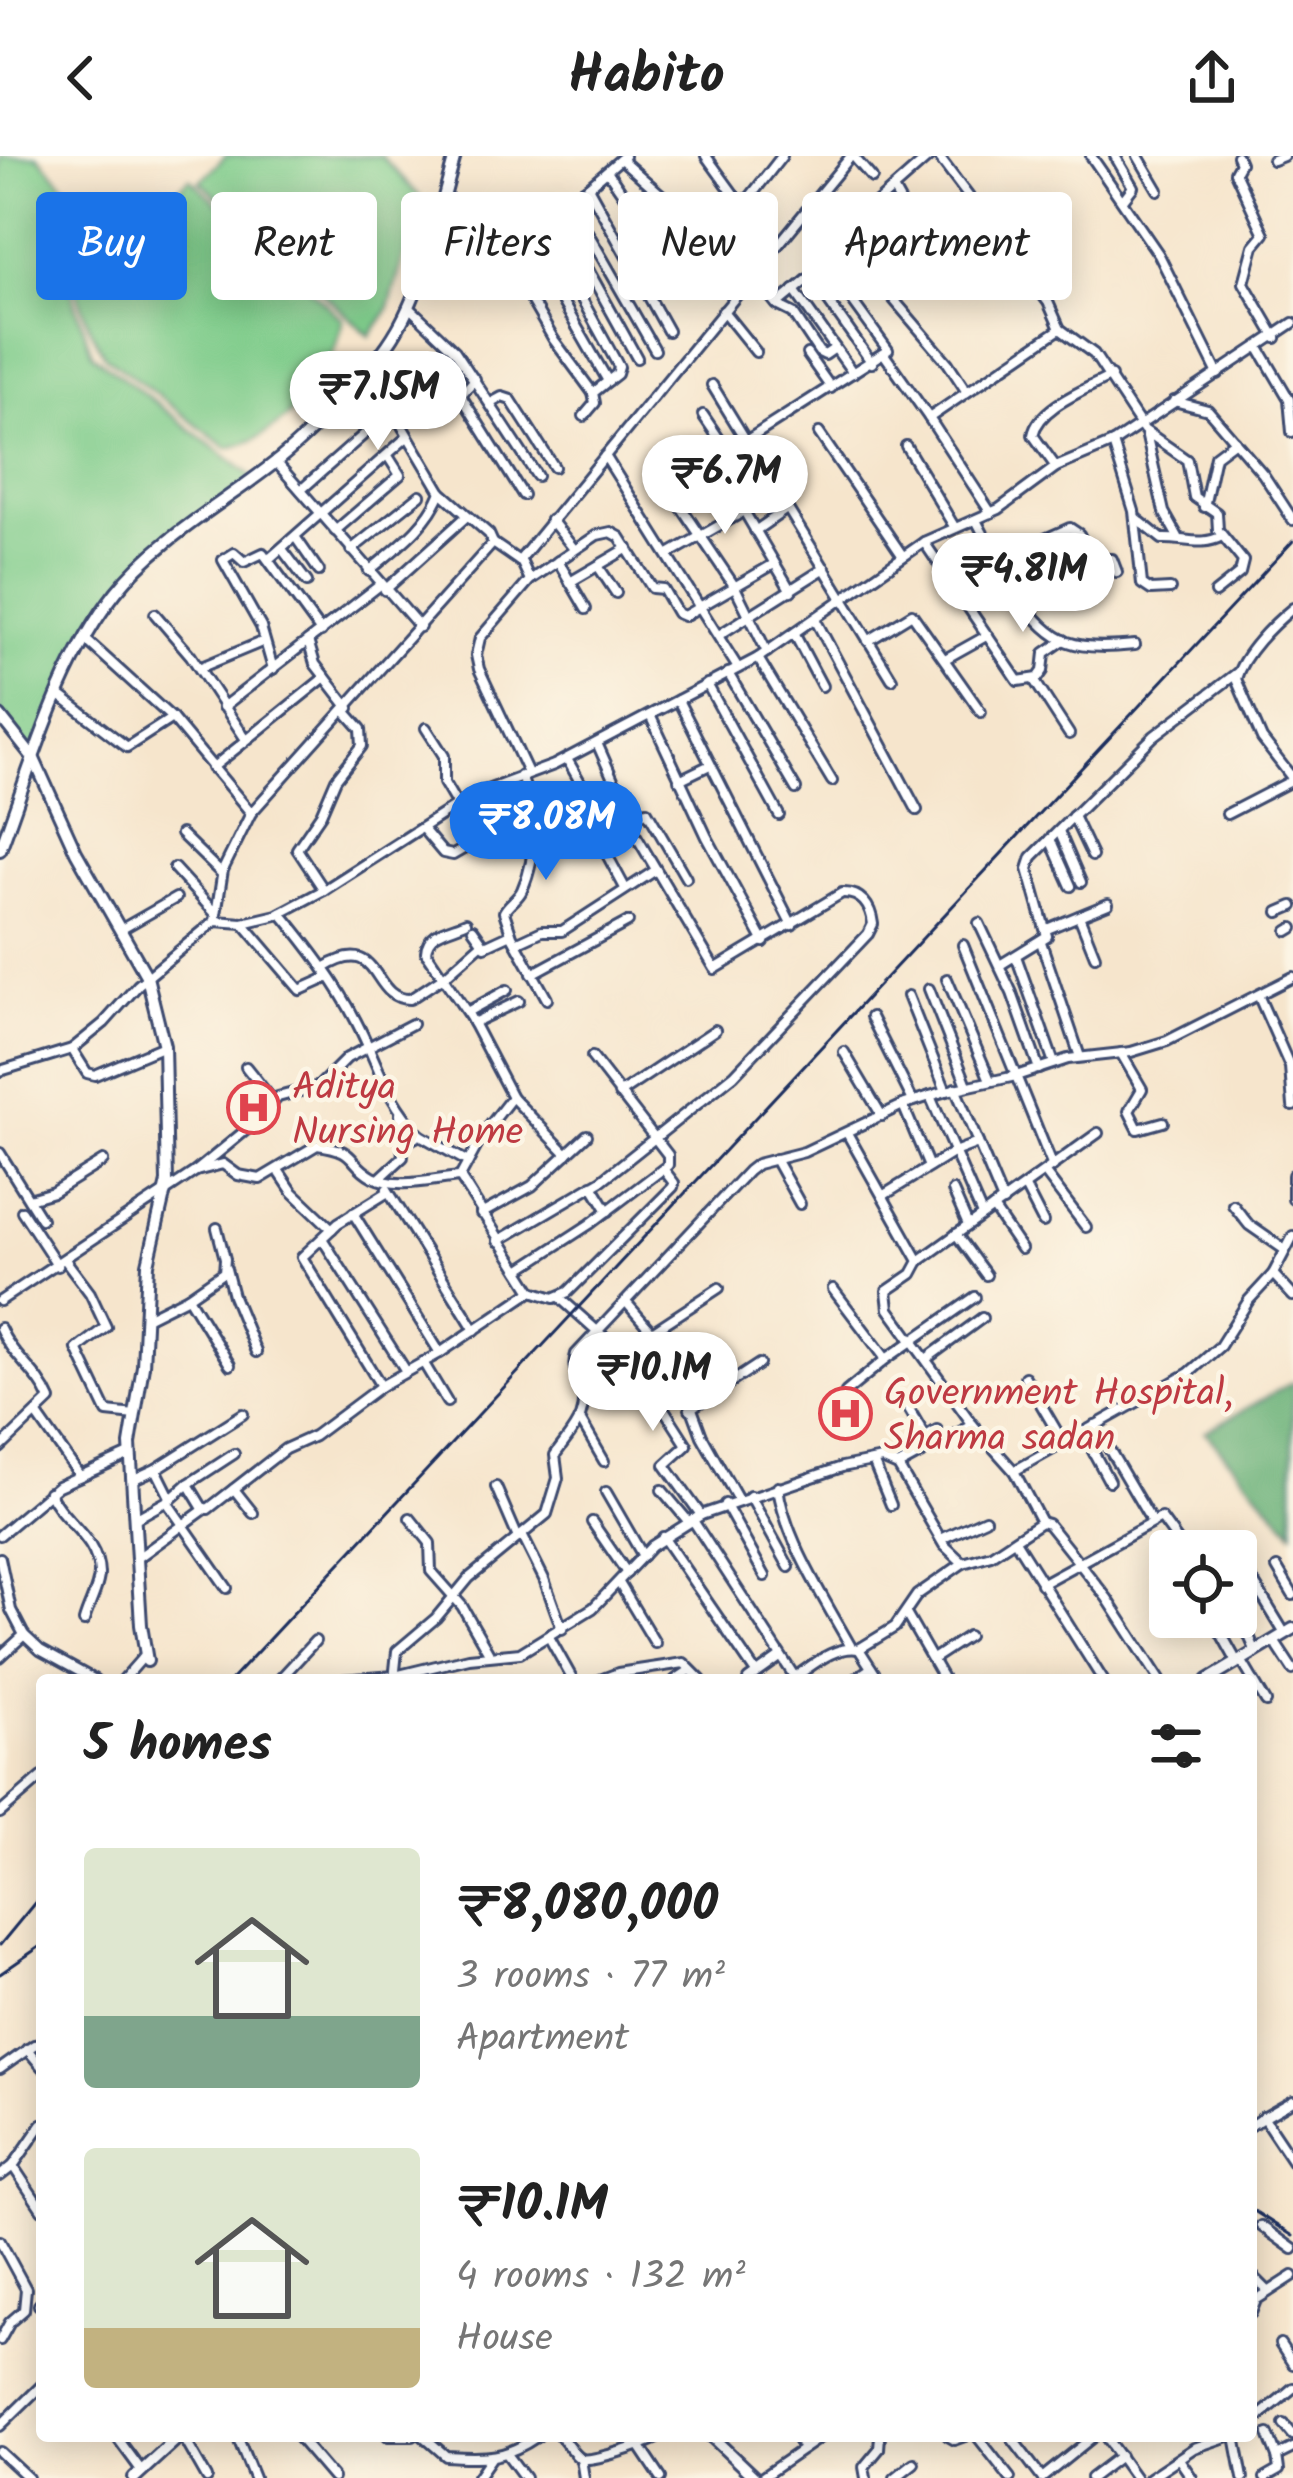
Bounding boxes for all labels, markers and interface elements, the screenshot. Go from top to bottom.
text: Habito [568,35,725,121]
icon: back [48,45,114,111]
icon: share [1179,45,1245,111]
chip: Buy [36,192,187,300]
chip: Rent [211,192,377,300]
chip: Filters [401,192,594,300]
chip: New [618,192,778,300]
chip: Apartment [802,192,1072,300]
pin: ₹7.15M [280,351,476,453]
text: ₹7.15M [317,359,439,421]
pin: ₹6.7M [641,435,809,537]
text: ₹6.7M [669,443,781,505]
pin: ₹4.81M [925,533,1121,635]
text: ₹4.81M [959,541,1087,603]
pin: ₹8.08M [448,781,644,883]
text: ₹8.08M [477,789,615,851]
place label: Aditya Nursing Home [292,1058,523,1165]
hospital icon: Aditya Nursing Home [225,1079,281,1135]
pin: ₹10.1M [555,1332,751,1434]
text: ₹10.1M [595,1340,711,1402]
place label: Government Hospital, Sharma sadan [884,1364,1233,1471]
hospital icon: Government Hospital, Sharma sadan [817,1385,873,1441]
map controls [1149,1530,1257,1638]
button: locate [1149,1530,1257,1638]
text: 5 homes [84,1706,272,1787]
icon: filters [1143,1713,1209,1779]
text: ₹8,080,000 [456,1866,718,1947]
icon: home [180,1896,324,2040]
text: 3 rooms · 77 m² [456,1947,725,2009]
text: Apartment [456,2009,629,2071]
text: ₹10.1M [456,2166,608,2247]
icon: home [180,2196,324,2340]
text: 4 rooms · 132 m² [456,2247,745,2309]
text: House [456,2309,553,2371]

